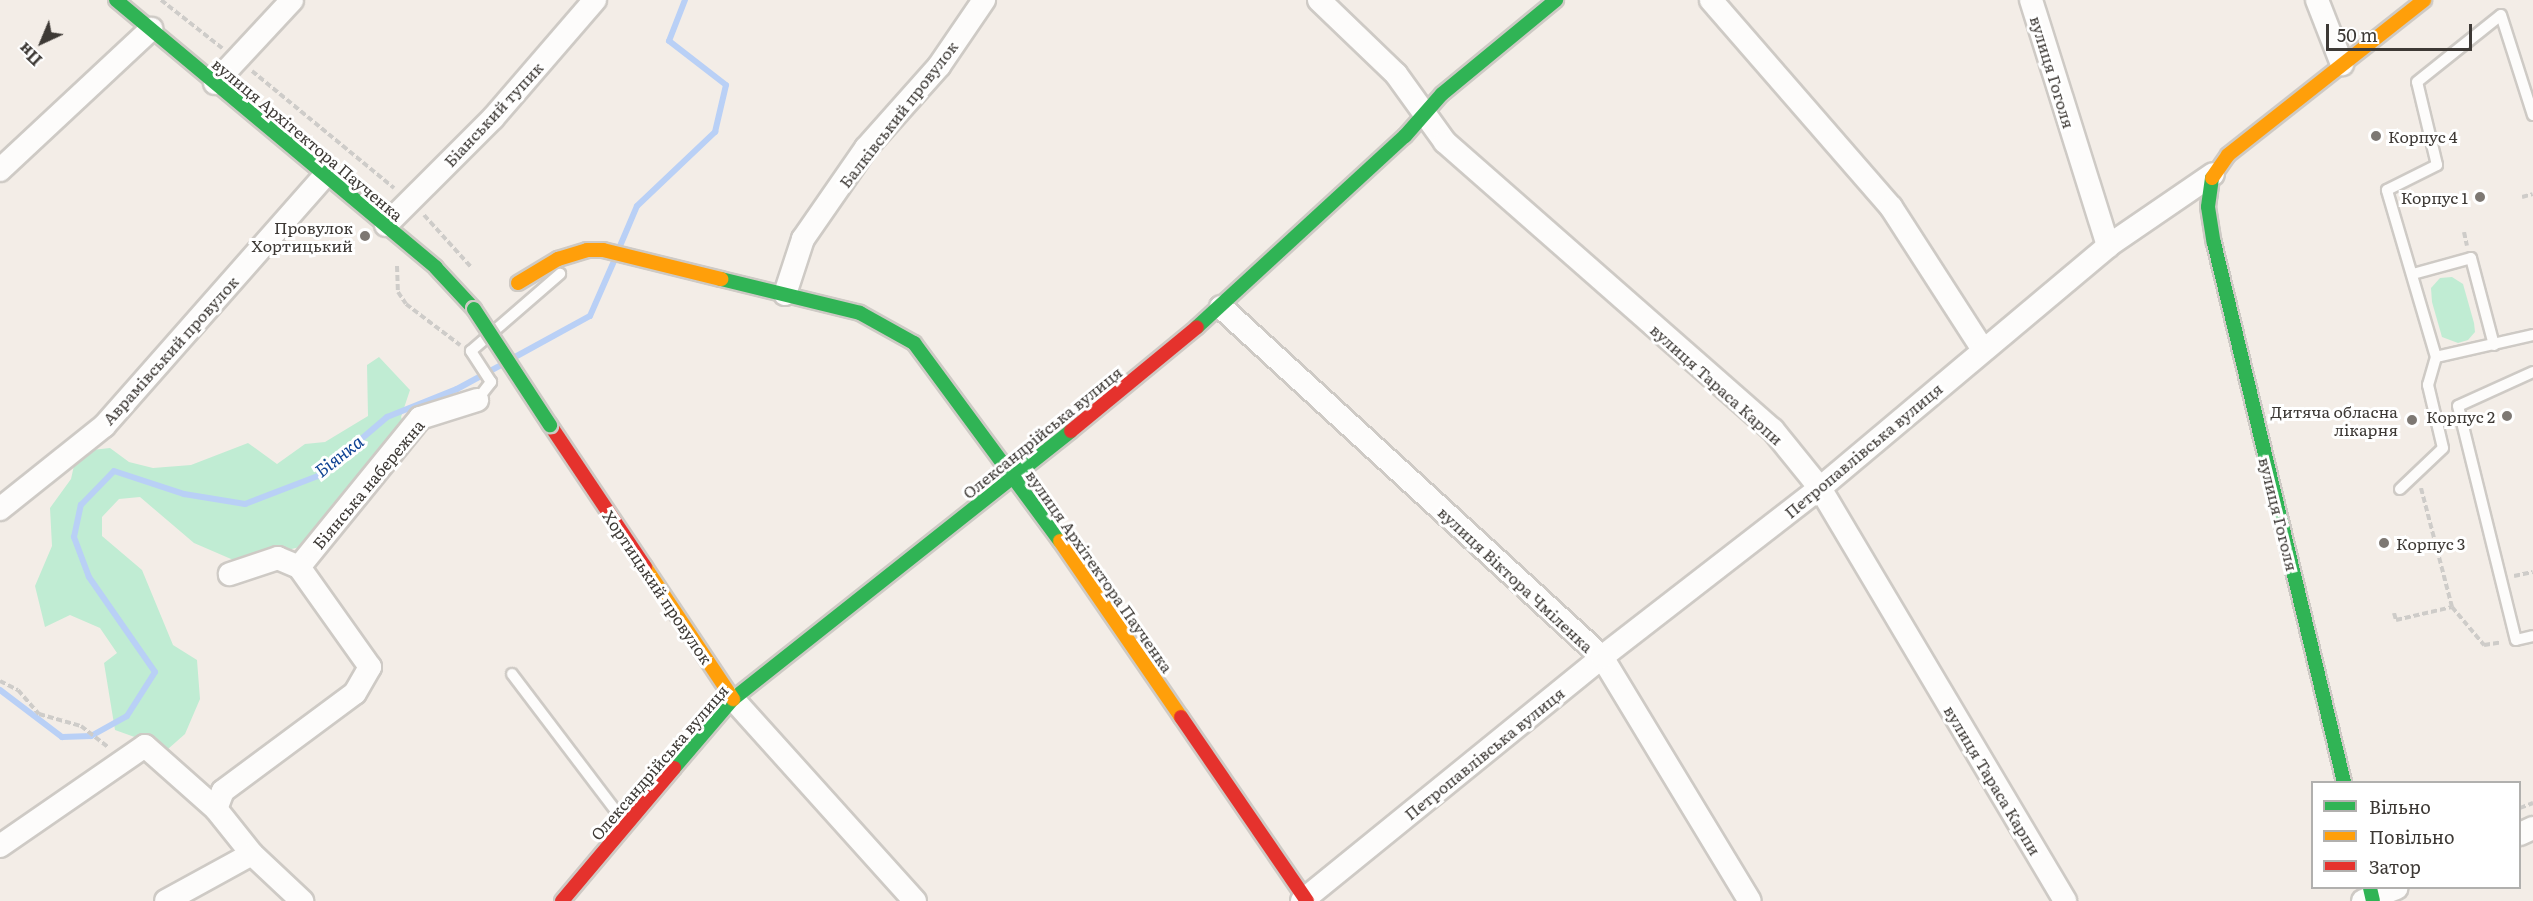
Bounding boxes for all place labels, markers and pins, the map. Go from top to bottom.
place label: Корпус 4 [2388,126,2458,146]
marker: Корпус 4 [2369,129,2383,143]
place label: Корпус 1 [2401,187,2468,207]
marker: Корпус 1 [2473,190,2487,204]
place label: Провулок Хортицький [252,217,353,255]
marker: Провулок Хортицький [358,229,372,243]
place label: Дитяча обласна лікарня [2271,401,2398,439]
place label: Корпус 2 [2426,406,2495,426]
marker: Корпус 2 [2500,409,2514,423]
marker: Дитяча обласна лікарня [2403,411,2421,429]
place label: Корпус 3 [2396,533,2466,553]
marker: Корпус 3 [2377,536,2391,550]

